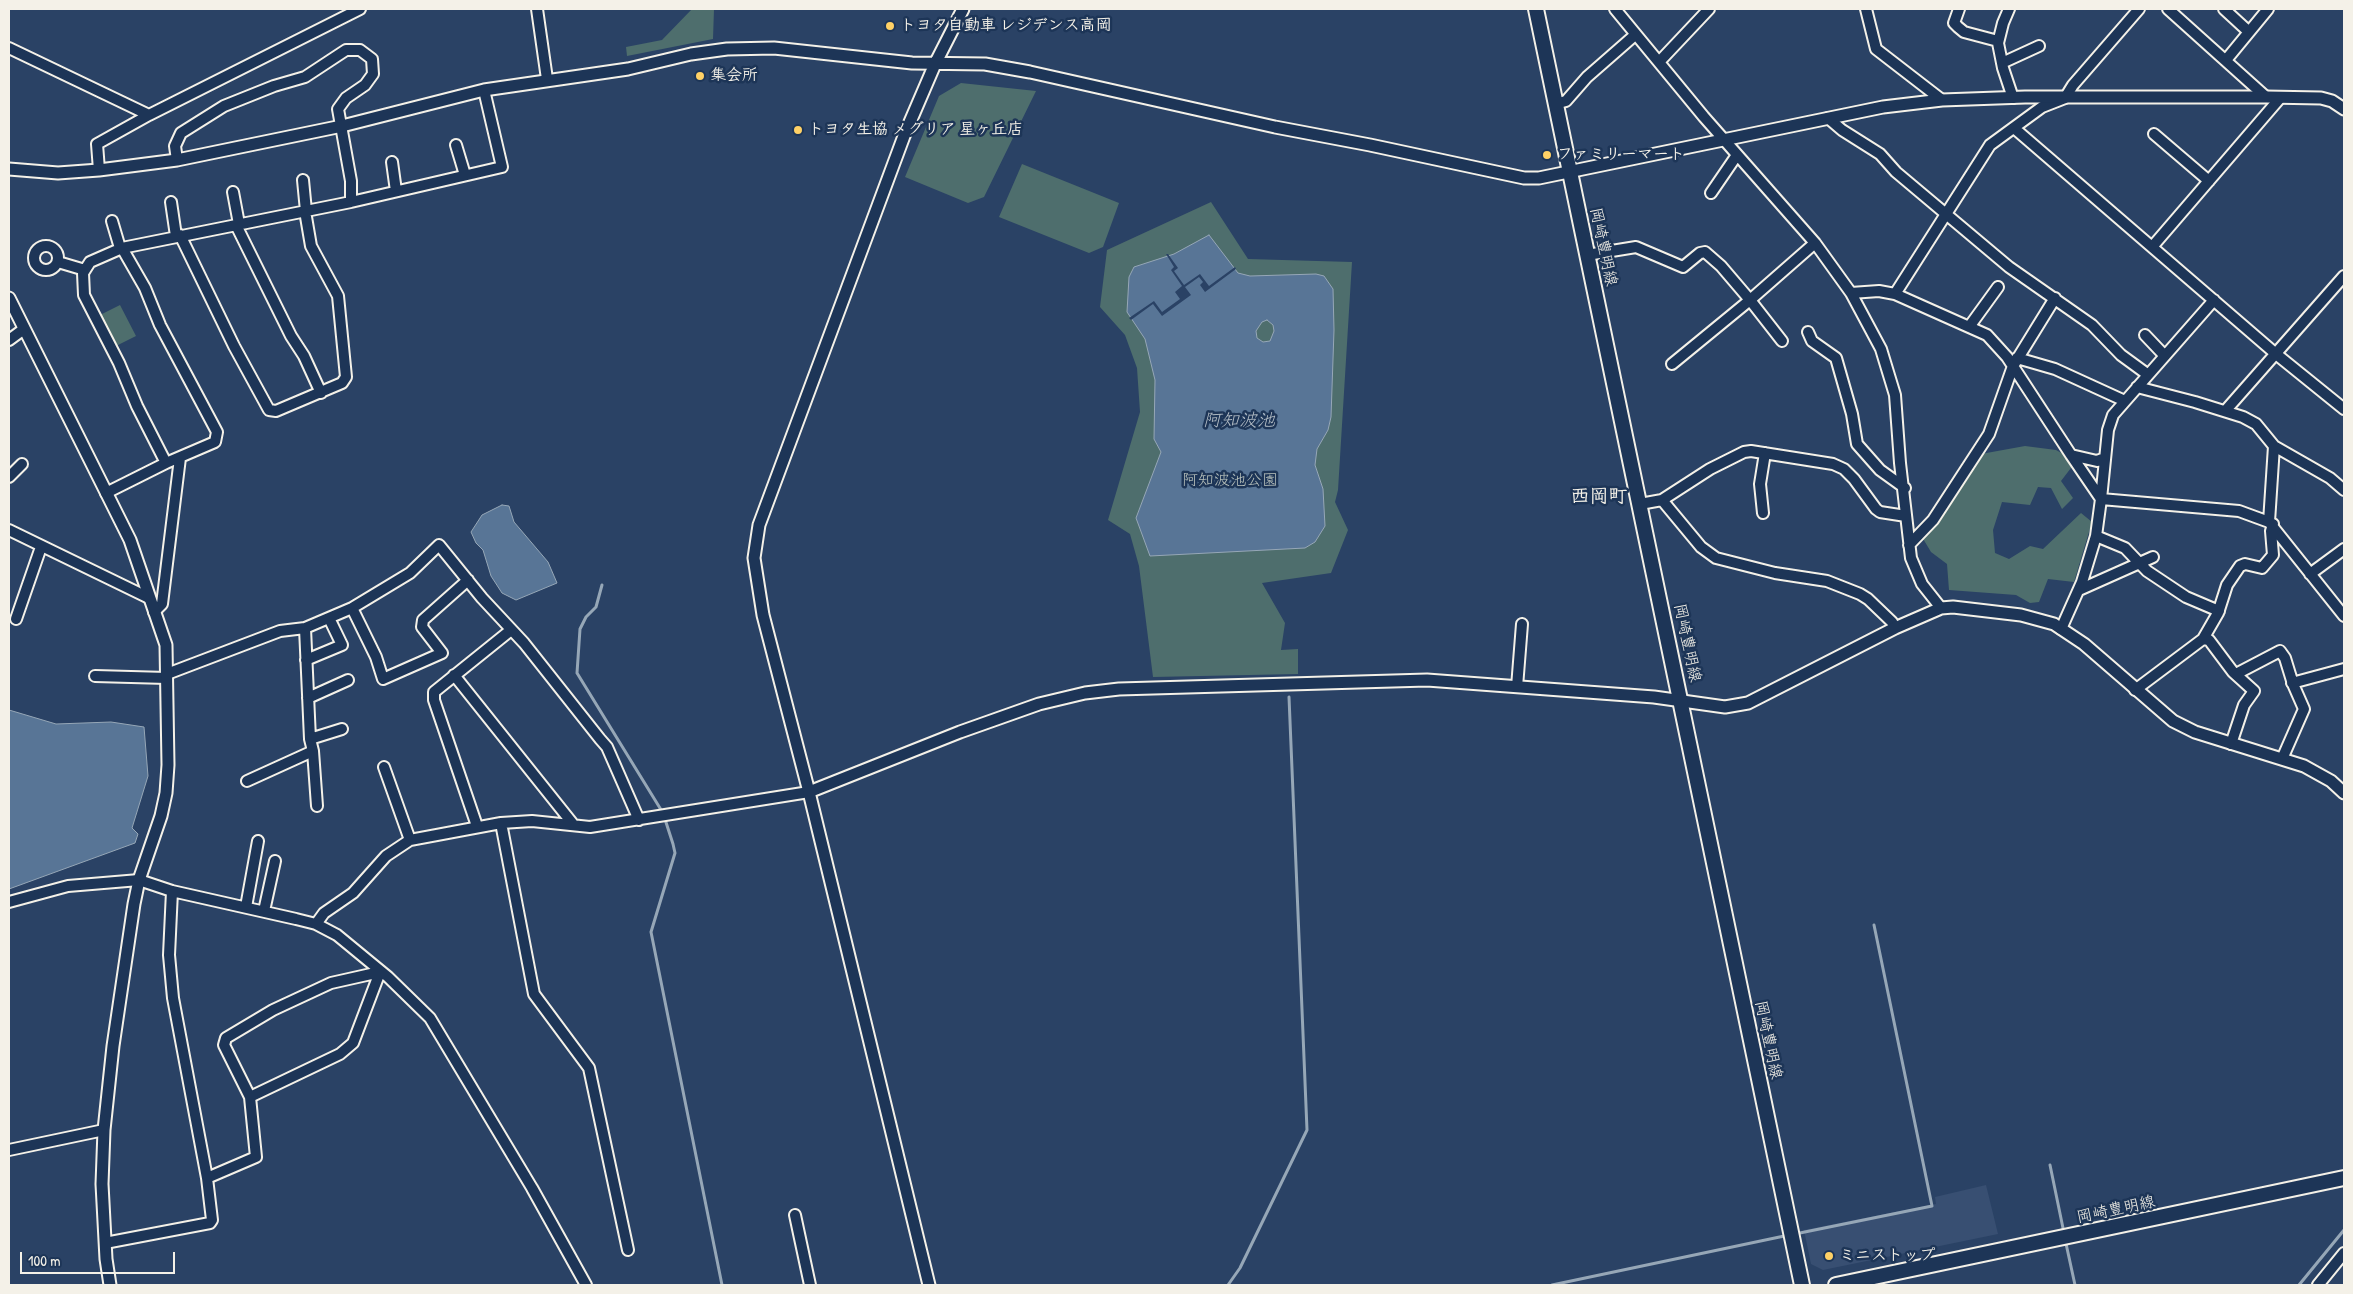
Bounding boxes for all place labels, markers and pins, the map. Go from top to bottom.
place label: トヨタ自動車 レジデンス高岡 [900,16,1112,36]
marker: トヨタ自動車 レジデンス高岡 [884,20,896,32]
place label: 集会所 [710,66,758,86]
marker: 集会所 [694,70,706,82]
place label: トヨタ生協 メグリア 星ヶ丘店 [808,120,1023,140]
marker: トヨタ生協 メグリア 星ヶ丘店 [792,124,804,136]
place label: ファミリーマート [1557,145,1685,165]
marker: ファミリーマート [1541,149,1553,161]
place label: ミニストップ [1839,1246,1935,1266]
marker: ミニストップ [1823,1250,1835,1262]

